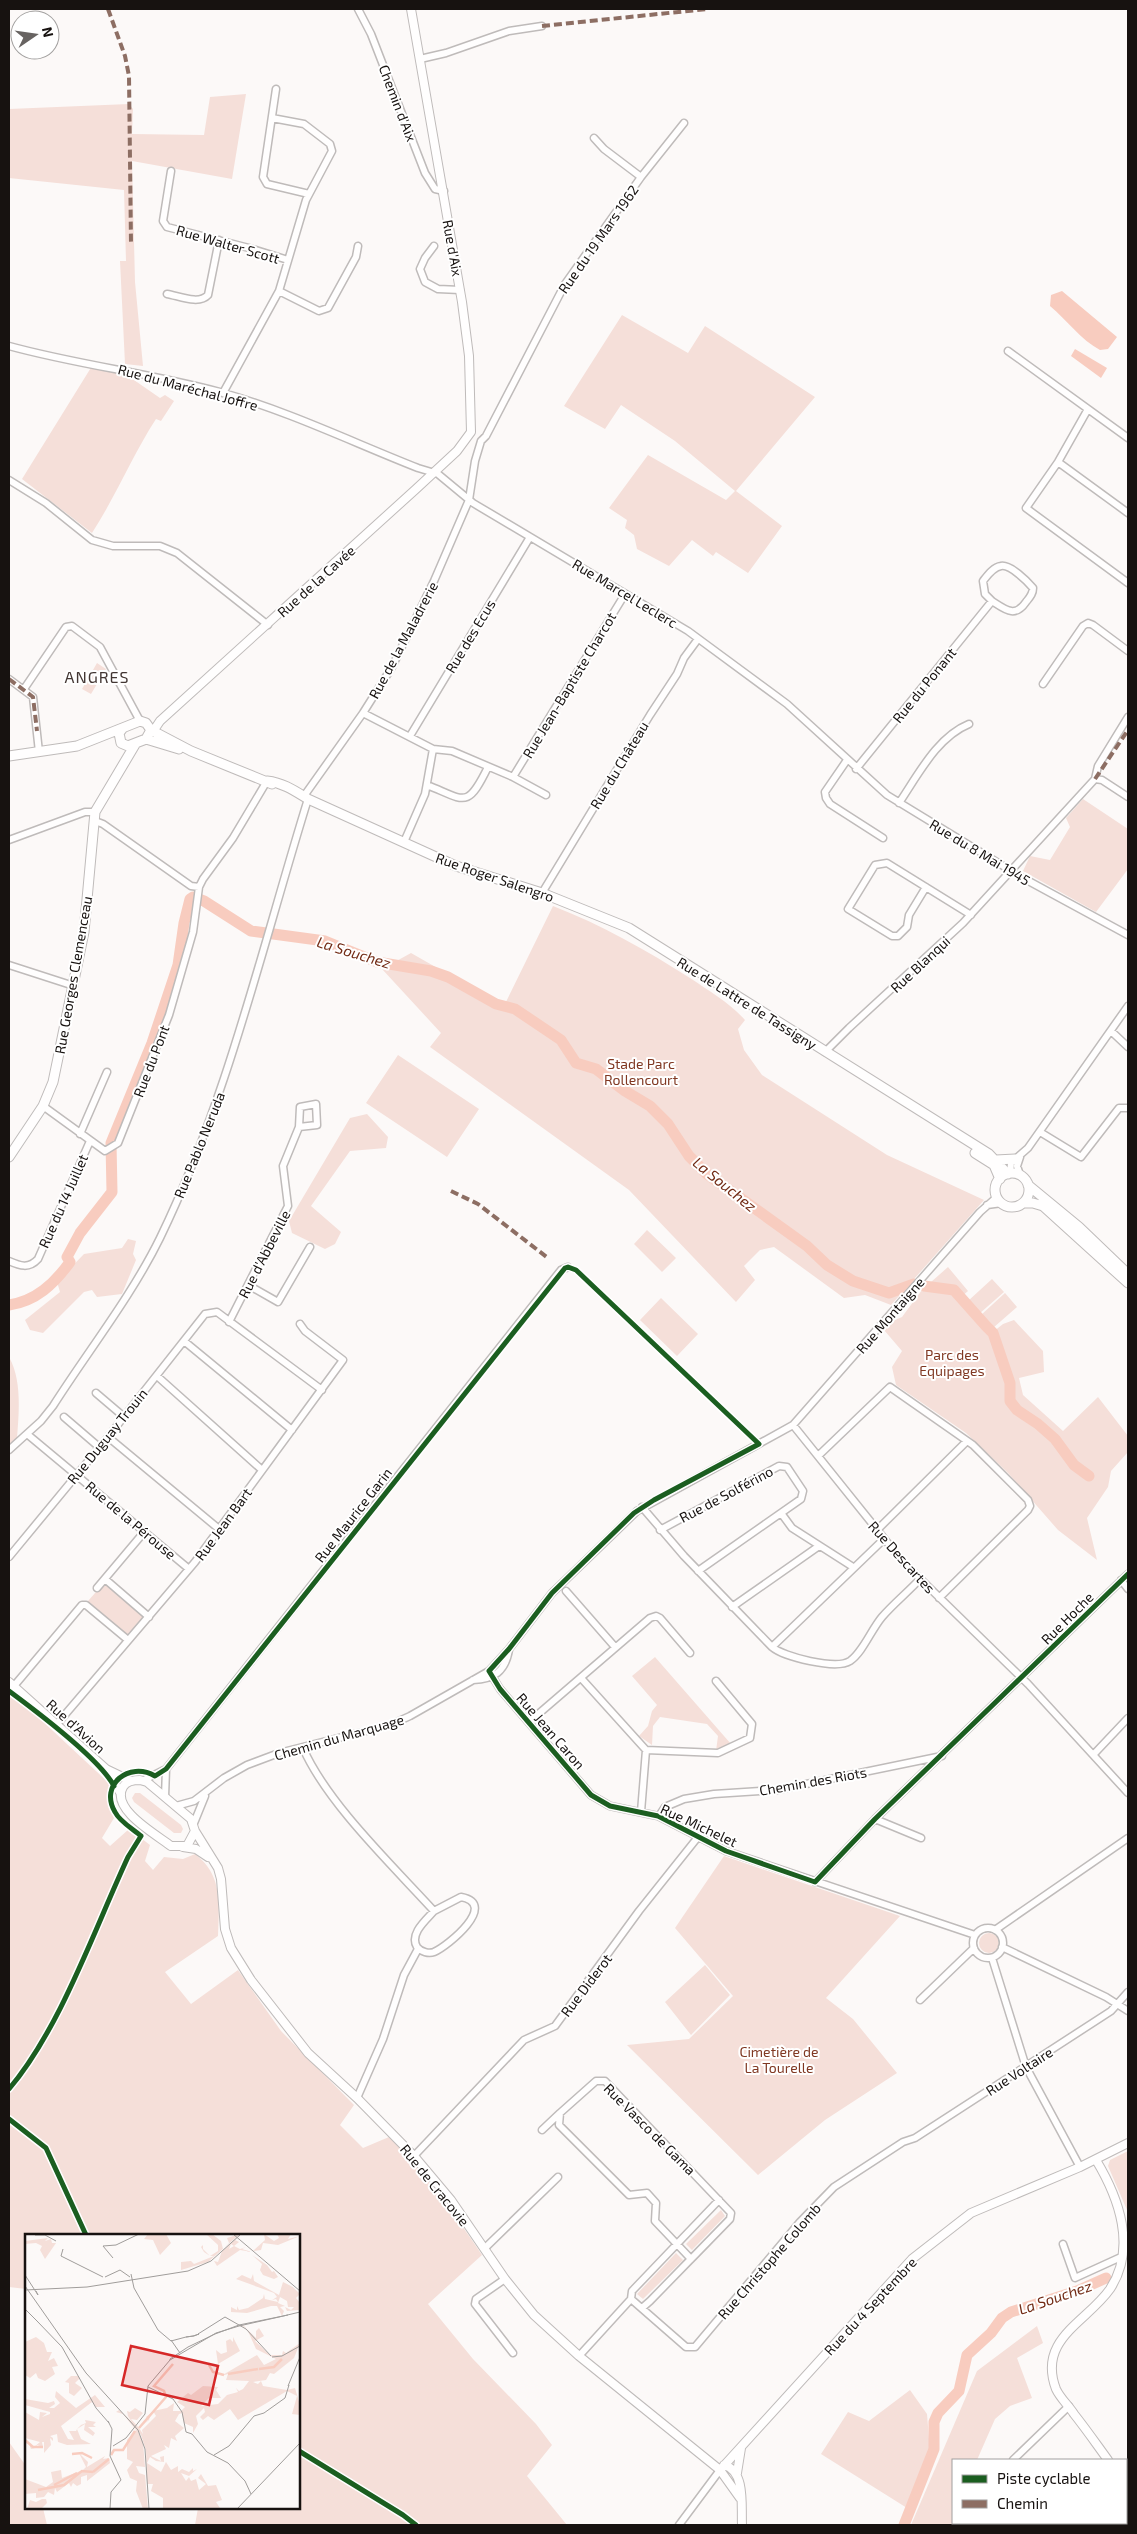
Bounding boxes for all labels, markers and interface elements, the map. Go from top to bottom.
north arrow [10,10,60,60]
text: N [39,25,58,39]
street label: Chemin d'Aix [376,62,421,144]
street label: Rue du 19 Mars 1962 [554,181,642,296]
street label: Rue d'Aix [440,218,466,278]
street label: Rue Walter Scott [174,221,282,267]
street label: Rue du Maréchal Joffre [116,360,260,414]
street label: Rue de la Cavée [274,542,358,620]
street label: Rue Marcel Leclerc [569,555,681,631]
street label: Rue de la Maladrerie [365,578,441,702]
street label: Rue des Ecus [441,596,499,676]
street label: Rue Jean-Baptiste Charcot [519,609,619,761]
street label: Rue du Ponant [889,644,959,726]
district label: ANGRES [64,667,130,686]
street label: Rue du Château [586,718,652,812]
street label: Rue du 8 Mai 1945 [927,815,1033,889]
street label: Rue Roger Salengro [434,849,556,905]
street label: Rue Georges Clemenceau [51,895,95,1055]
water label: La Souchez [315,932,394,972]
street label: Rue Blanqui [887,932,953,996]
street label: Rue de Lattre de Tassigny [674,953,820,1053]
street label: Rue du Pont [129,1022,173,1100]
park label: Stade Parc Rollencourt [604,1055,678,1088]
street label: Rue Pablo Neruda [170,1089,228,1201]
street label: Rue du 14 Juillet [35,1151,91,1251]
water label: La Souchez [690,1153,761,1215]
street label: Rue d'Abbeville [235,1207,293,1301]
street label: Rue Montaigne [852,1273,928,1357]
park label: Parc des Equipages [919,1346,985,1379]
street label: Rue Duguay Trouin [63,1385,151,1487]
street label: Rue de Solférino [676,1462,776,1526]
street label: Rue Maurice Garin [311,1464,395,1566]
street label: Rue de la Pérouse [82,1477,180,1563]
street label: Rue Jean Bart [191,1484,255,1564]
street label: Rue Descartes [865,1517,939,1597]
street label: Rue Hoche [1037,1588,1097,1648]
street label: Rue Jean Caron [513,1689,589,1773]
street label: Rue d'Avion [43,1695,109,1757]
street label: Chemin du Marquage [272,1710,406,1764]
street label: Chemin des Riots [758,1763,868,1799]
street label: Rue Michelet [658,1800,740,1850]
street label: Rue Diderot [557,1950,615,2020]
park label: Cimetière de La Tourelle [739,2043,819,2076]
street label: Rue Voltaire [982,2043,1056,2099]
street label: Rue Vasco de Gama [601,2080,699,2178]
street label: Rue de Cracovie [397,2141,473,2229]
street label: Rue Christophe Colomb [714,2200,824,2322]
inset map [25,2234,300,2509]
street label: Rue du 4 Septembre [820,2254,920,2358]
water label: La Souchez [1016,2276,1094,2318]
legend [952,2459,1127,2524]
text: Piste cyclable [997,2469,1091,2487]
text: Chemin [997,2494,1048,2512]

